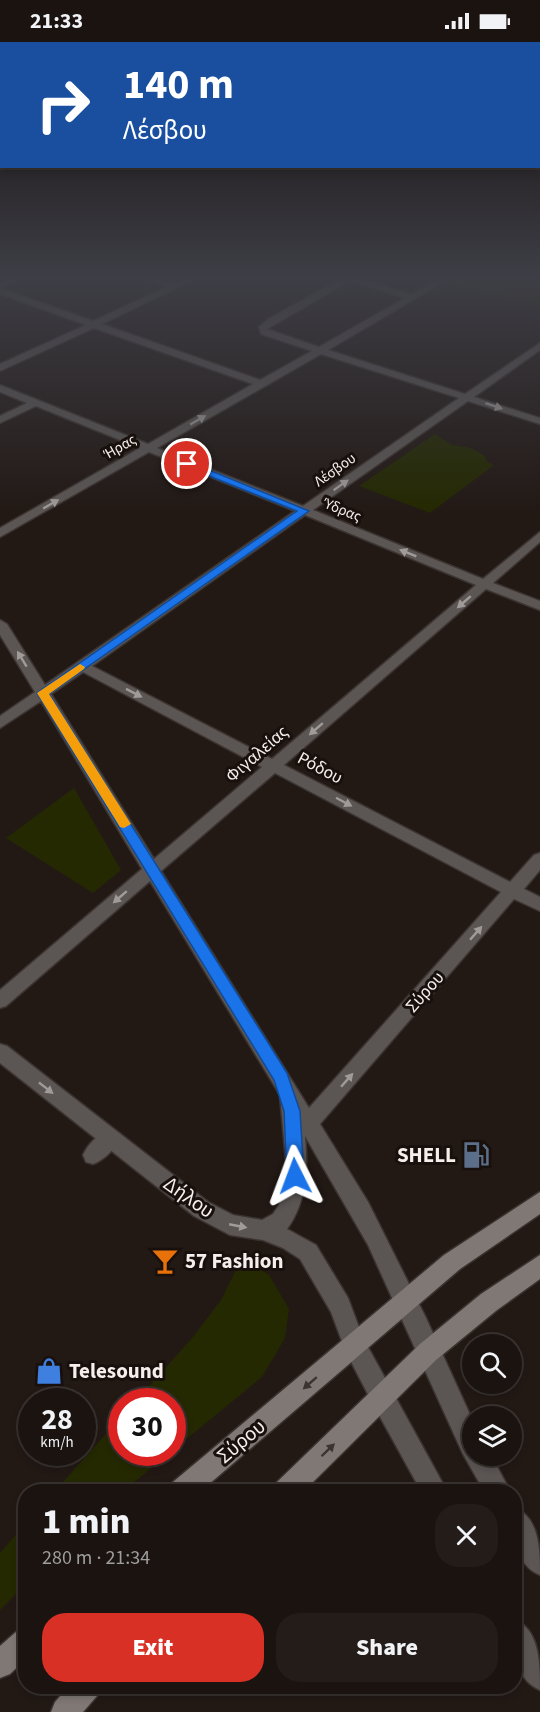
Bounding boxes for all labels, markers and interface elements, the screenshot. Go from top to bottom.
text: 21:33 [30,5,83,37]
text: 140 m [123,55,234,115]
icon: right [24,66,102,144]
text: Λέσβου [123,111,207,150]
one-way arrow [485,402,503,412]
one-way arrow [190,415,207,425]
street label: Ήρας [99,429,140,465]
pin [161,438,212,489]
icon: arrive [170,447,203,480]
street label: Λέσβου [310,448,360,492]
one-way arrow [333,480,349,491]
street label: Ύδρας [319,492,365,527]
one-way arrow [43,499,60,509]
one-way arrow [399,548,417,557]
one-way arrow [457,595,472,608]
one-way arrow [16,651,27,667]
one-way arrow [125,688,142,698]
street label: Φιγαλείας [220,720,294,788]
one-way arrow [309,722,324,735]
street label: Ρόδου [293,746,347,790]
one-way arrow [336,797,353,807]
one-way arrow [112,891,128,904]
one-way arrow [469,926,483,941]
street label: Σύρου [400,966,450,1018]
one-way arrow [340,1072,354,1087]
one-way arrow [38,1082,54,1095]
place label: SHELL [397,1140,456,1170]
fuel station icon: SHELL [461,1140,491,1170]
position arrow [263,1144,327,1208]
street label: Δήλου [158,1169,220,1225]
one-way arrow [228,1222,247,1231]
bar icon: 57 Fashion [150,1246,180,1276]
place label: 57 Fashion [185,1246,283,1276]
map controls [462,1334,522,1466]
button: search [462,1334,522,1394]
shop icon: Telesound [34,1356,64,1386]
place label: Telesound [69,1356,164,1386]
one-way arrow [303,1376,318,1389]
speed limit sign: 30 [108,1388,186,1466]
text: 28 [41,1398,73,1441]
button: layers [462,1406,522,1466]
street label: Σύρου [210,1412,272,1470]
text: km/h [40,1432,74,1453]
one-way arrow [320,1444,334,1458]
text: 1 min [42,1496,130,1547]
button: close [435,1504,498,1567]
text: 280 m · 21:34 [42,1544,150,1572]
button: Exit [42,1613,264,1682]
button: Share [276,1613,498,1682]

